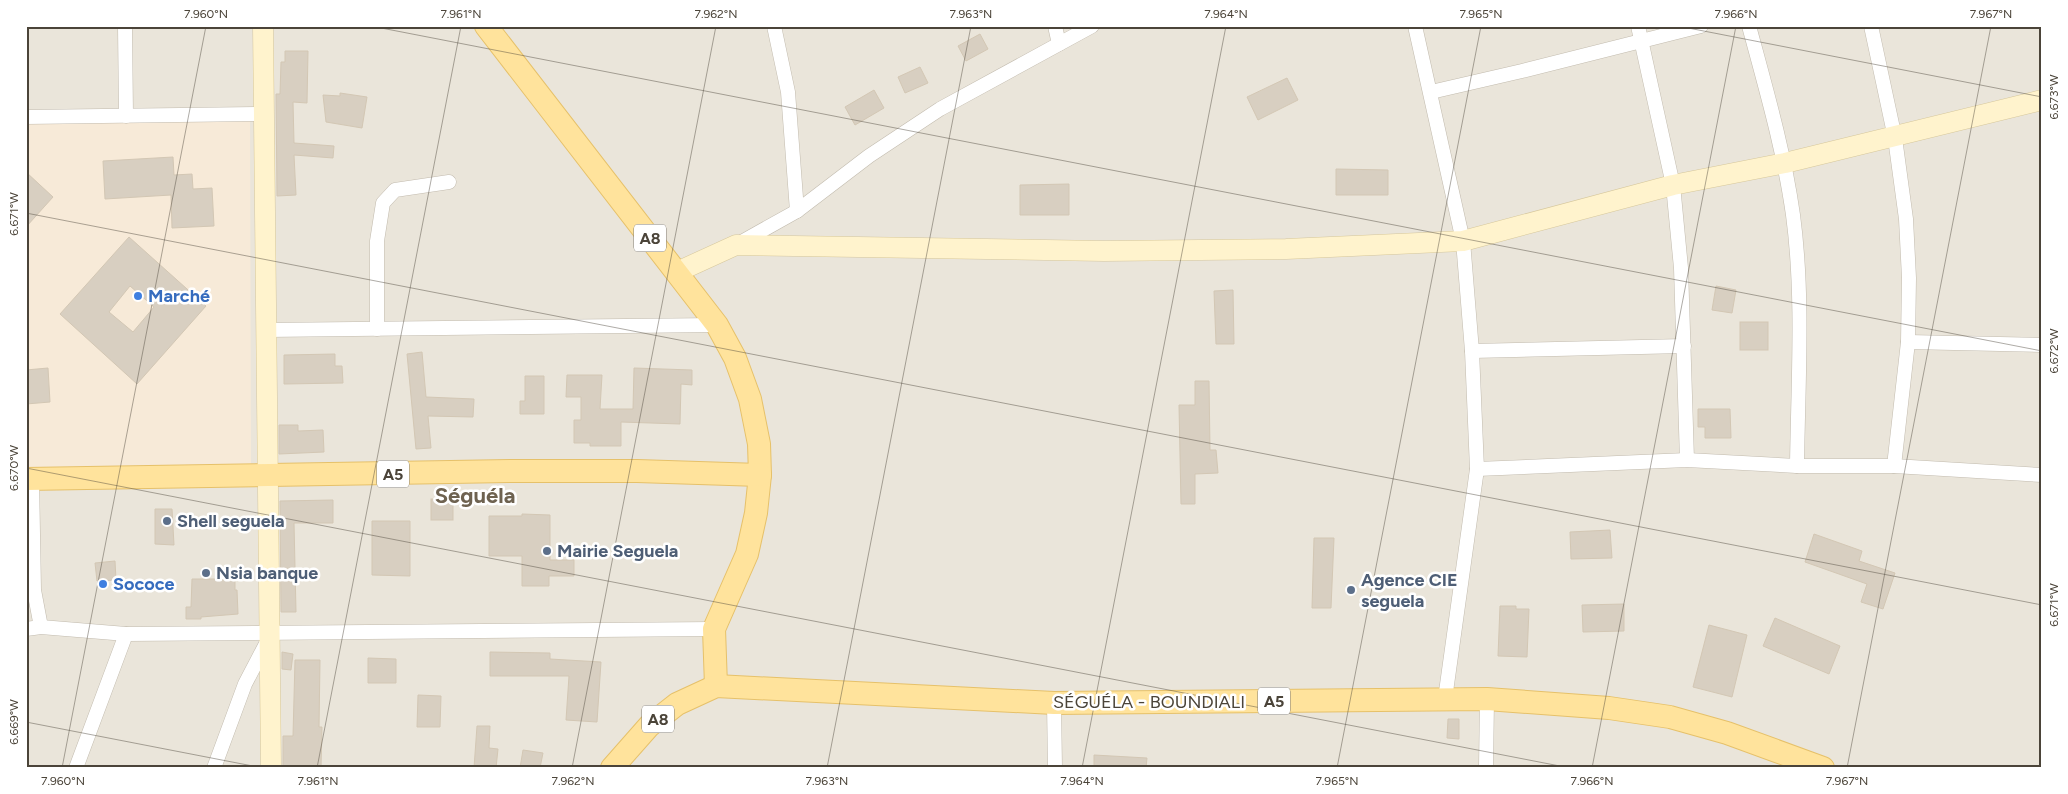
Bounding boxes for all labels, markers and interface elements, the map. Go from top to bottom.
text: 7.960°N [184,7,228,21]
text: 7.961°N [440,7,482,21]
text: 7.962°N [695,7,737,21]
text: 7.963°N [950,7,992,21]
text: 7.964°N [1204,7,1248,21]
text: 7.965°N [1459,7,1503,21]
text: 7.966°N [1714,7,1758,21]
text: 7.967°N [1970,7,2012,21]
text: 6.673°W [2047,74,2061,120]
text: 6.671°W [7,192,21,236]
road number: A8 [634,224,666,252]
place label: Marché [148,285,210,307]
marker: Marché [132,290,144,302]
text: 6.672°W [2047,328,2061,374]
text: 6.670°W [7,444,21,491]
road number: A5 [377,460,409,488]
district label: Séguéla [435,482,515,509]
place label: Shell seguela [177,510,285,532]
marker: Shell seguela [161,515,173,527]
place label: Mairie Seguela [557,540,678,562]
marker: Mairie Seguela [541,545,553,557]
place label: Nsia banque [216,562,318,584]
marker: Nsia banque [200,567,212,579]
place label: Agence CIE seguela [1361,569,1458,612]
place label: Sococe [113,573,174,595]
marker: Sococe [97,578,109,590]
text: 6.671°W [2047,583,2061,627]
marker: Agence CIE seguela [1345,584,1357,596]
road number: A5 [1258,688,1290,714]
street label: SÉGUÉLA - BOUNDIALI [1053,691,1245,713]
text: 6.669°W [7,699,21,745]
road number: A8 [642,706,674,732]
text: 7.960°N [41,774,85,788]
text: 7.961°N [297,774,339,788]
text: 7.962°N [552,774,594,788]
text: 7.963°N [806,774,848,788]
text: 7.964°N [1060,774,1104,788]
text: 7.965°N [1315,774,1359,788]
text: 7.966°N [1570,774,1614,788]
text: 7.967°N [1826,774,1868,788]

